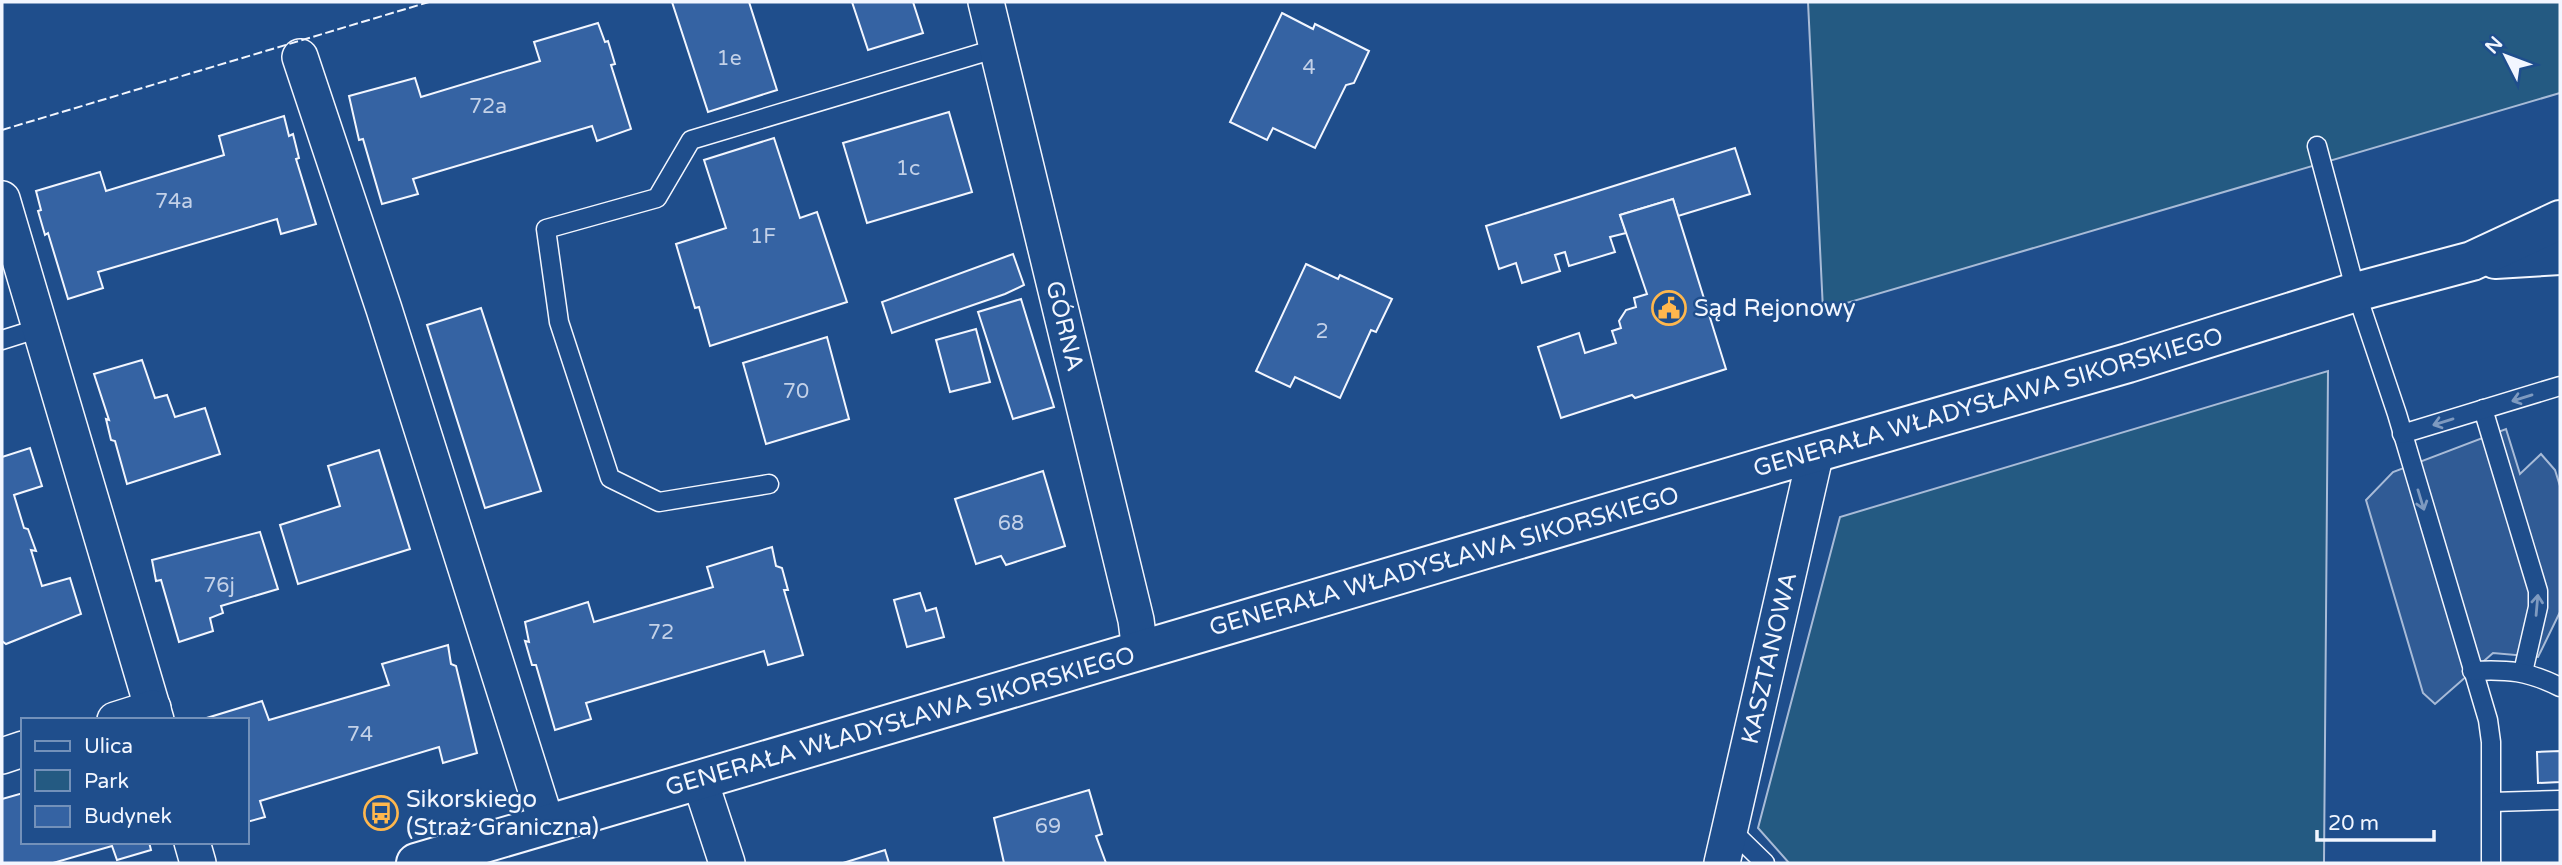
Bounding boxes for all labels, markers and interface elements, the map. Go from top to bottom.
north arrow [2471,21,2541,91]
text: N [2481,32,2507,58]
house number: 1e [716,46,742,71]
house number: 4 [1302,55,1316,80]
house number: 72a [469,94,507,119]
house number: 1c [896,156,920,181]
house number: 74a [155,189,193,214]
house number: 1F [750,224,776,249]
street label: GÓRNA [1039,278,1091,374]
public building icon: Sąd Rejonowy [1650,289,1688,327]
place label: Sąd Rejonowy [1694,294,1856,323]
house number: 2 [1315,319,1329,344]
street label: GENERAŁA WŁADYSŁAWA SIKORSKIEGO [1750,321,2226,484]
house number: 70 [783,379,809,404]
one-way arrow [2511,392,2533,405]
one-way arrow [2432,416,2454,429]
street label: GENERAŁA WŁADYSŁAWA SIKORSKIEGO [1206,480,1682,643]
one-way arrow [2416,488,2429,510]
house number: 68 [998,511,1024,536]
street label: KASZTANOWA [1736,569,1803,747]
house number: 76j [203,573,235,598]
one-way arrow [2531,595,2544,617]
house number: 72 [648,620,674,645]
street label: GENERAŁA WŁADYSŁAWA SIKORSKIEGO [662,640,1138,803]
legend [21,718,248,844]
house number: 74 [347,722,373,747]
text: Ulica [84,734,133,759]
text: Park [84,769,129,794]
place label: Sikorskiego (Straż Graniczna) [406,785,599,842]
bus stop icon: Sikorskiego (Straż Graniczna) [362,794,400,832]
scale bar [2317,798,2434,842]
text: Budynek [84,804,172,829]
text: 20 m [2328,811,2379,836]
house number: 69 [1035,814,1061,839]

